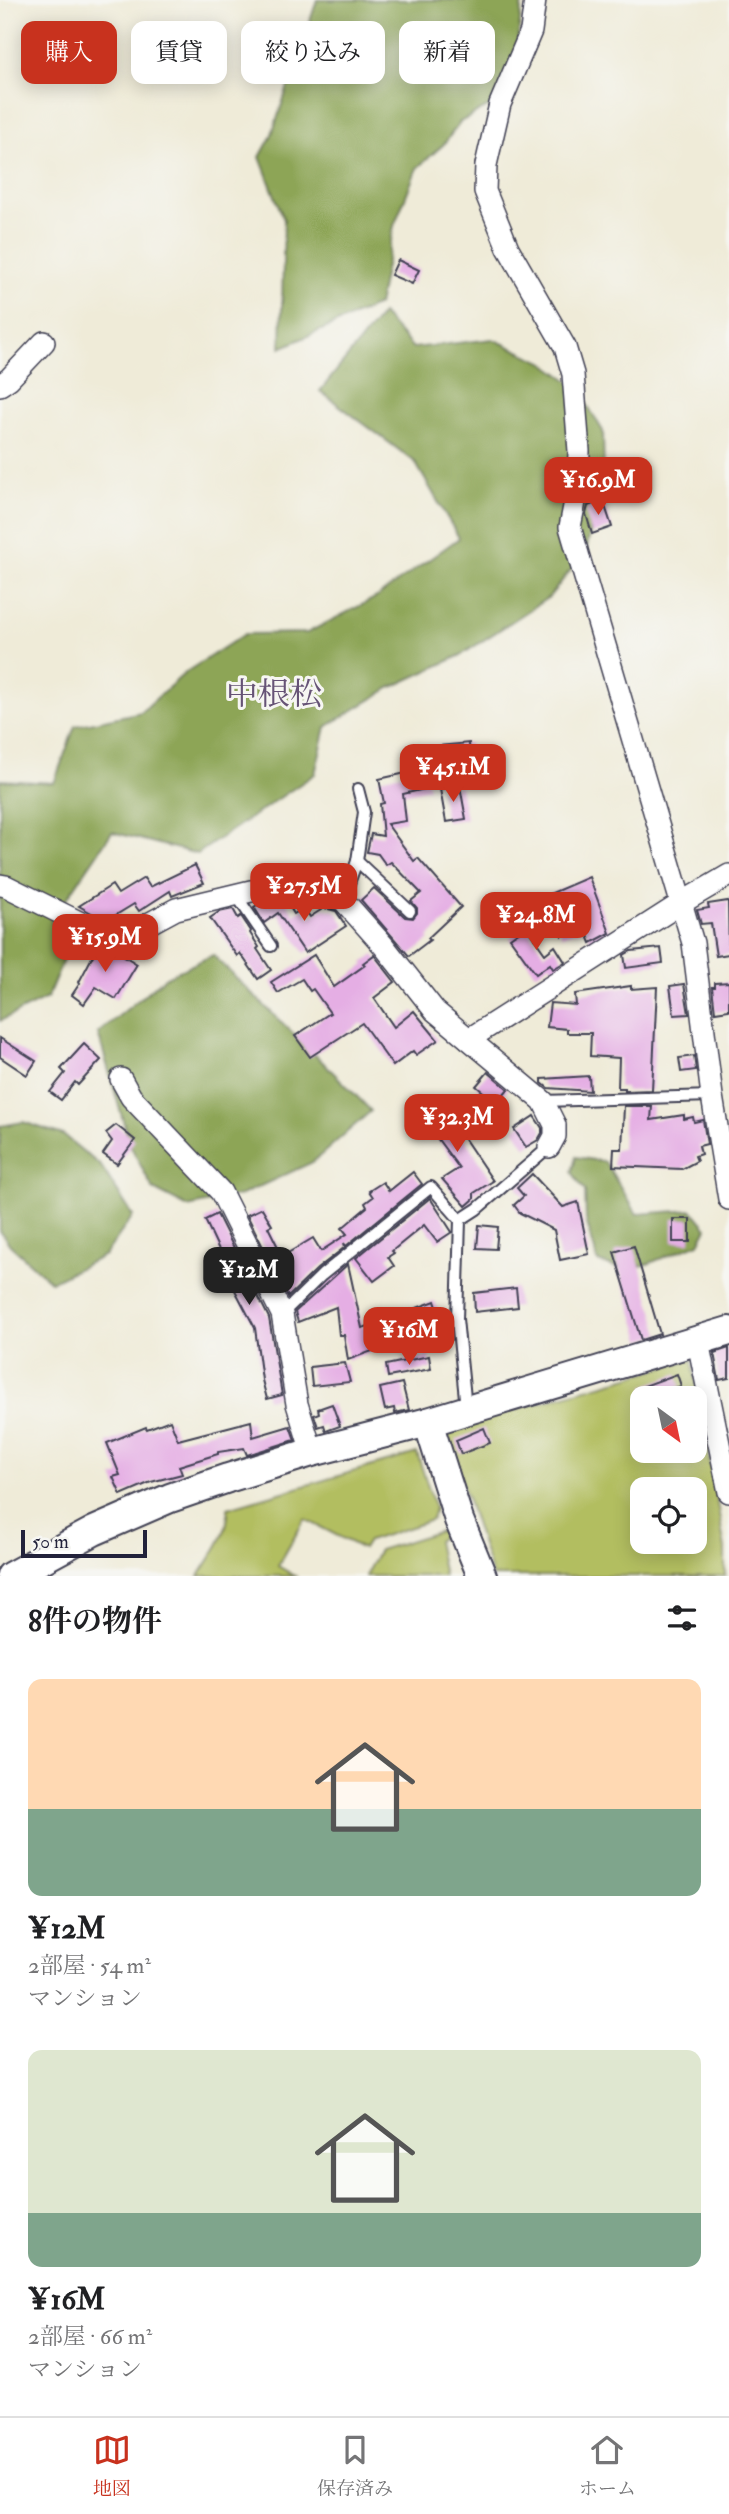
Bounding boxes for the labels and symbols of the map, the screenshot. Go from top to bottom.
pin: ¥16.9M [541,458,655,517]
district label: 中根松 [226,675,322,715]
pin: ¥45.1M [396,744,510,804]
pin: ¥27.5M [247,864,361,923]
pin: ¥24.8M [479,892,593,952]
pin: ¥15.9M [48,914,162,974]
pin: ¥32.3M [400,1094,514,1154]
pin: ¥12M [208,1248,290,1307]
pin: ¥16M [368,1308,450,1367]
north arrow [630,1386,707,1463]
scale bar [21,1527,147,1559]

